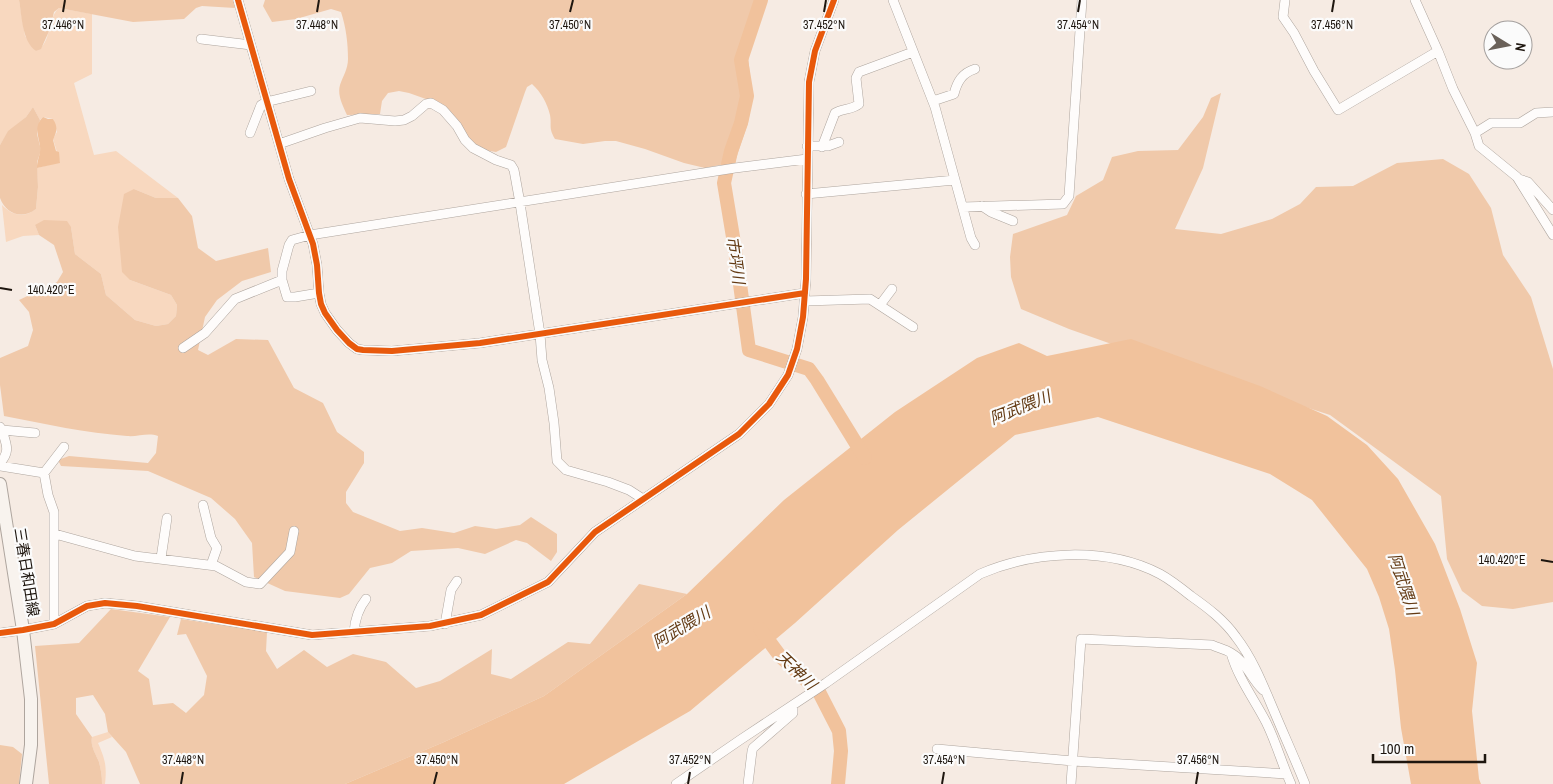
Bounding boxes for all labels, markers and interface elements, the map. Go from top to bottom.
text: 37.446°N [42,17,84,33]
text: 37.448°N [296,17,338,33]
text: 37.450°N [549,17,591,33]
text: 37.452°N [803,17,845,33]
text: 37.454°N [1057,17,1099,33]
text: 37.456°N [1311,17,1353,33]
north arrow [1483,20,1533,70]
text: N [1511,42,1530,53]
water label: 市坪川 [722,235,751,287]
text: 140.420°E [28,282,74,298]
water label: 阿武隈川 [986,384,1056,429]
street label: 三春日和田線 [10,526,44,618]
water label: 阿武隈川 [1384,550,1425,620]
text: 140.420°E [1479,552,1525,568]
water label: 阿武隈川 [648,600,716,653]
water label: 天神川 [772,645,823,696]
scale bar [1373,732,1486,764]
text: 100 m [1380,738,1414,759]
text: 37.448°N [162,752,204,768]
text: 37.450°N [416,752,458,768]
text: 37.452°N [669,752,711,768]
text: 37.454°N [923,752,965,768]
text: 37.456°N [1177,752,1219,768]

